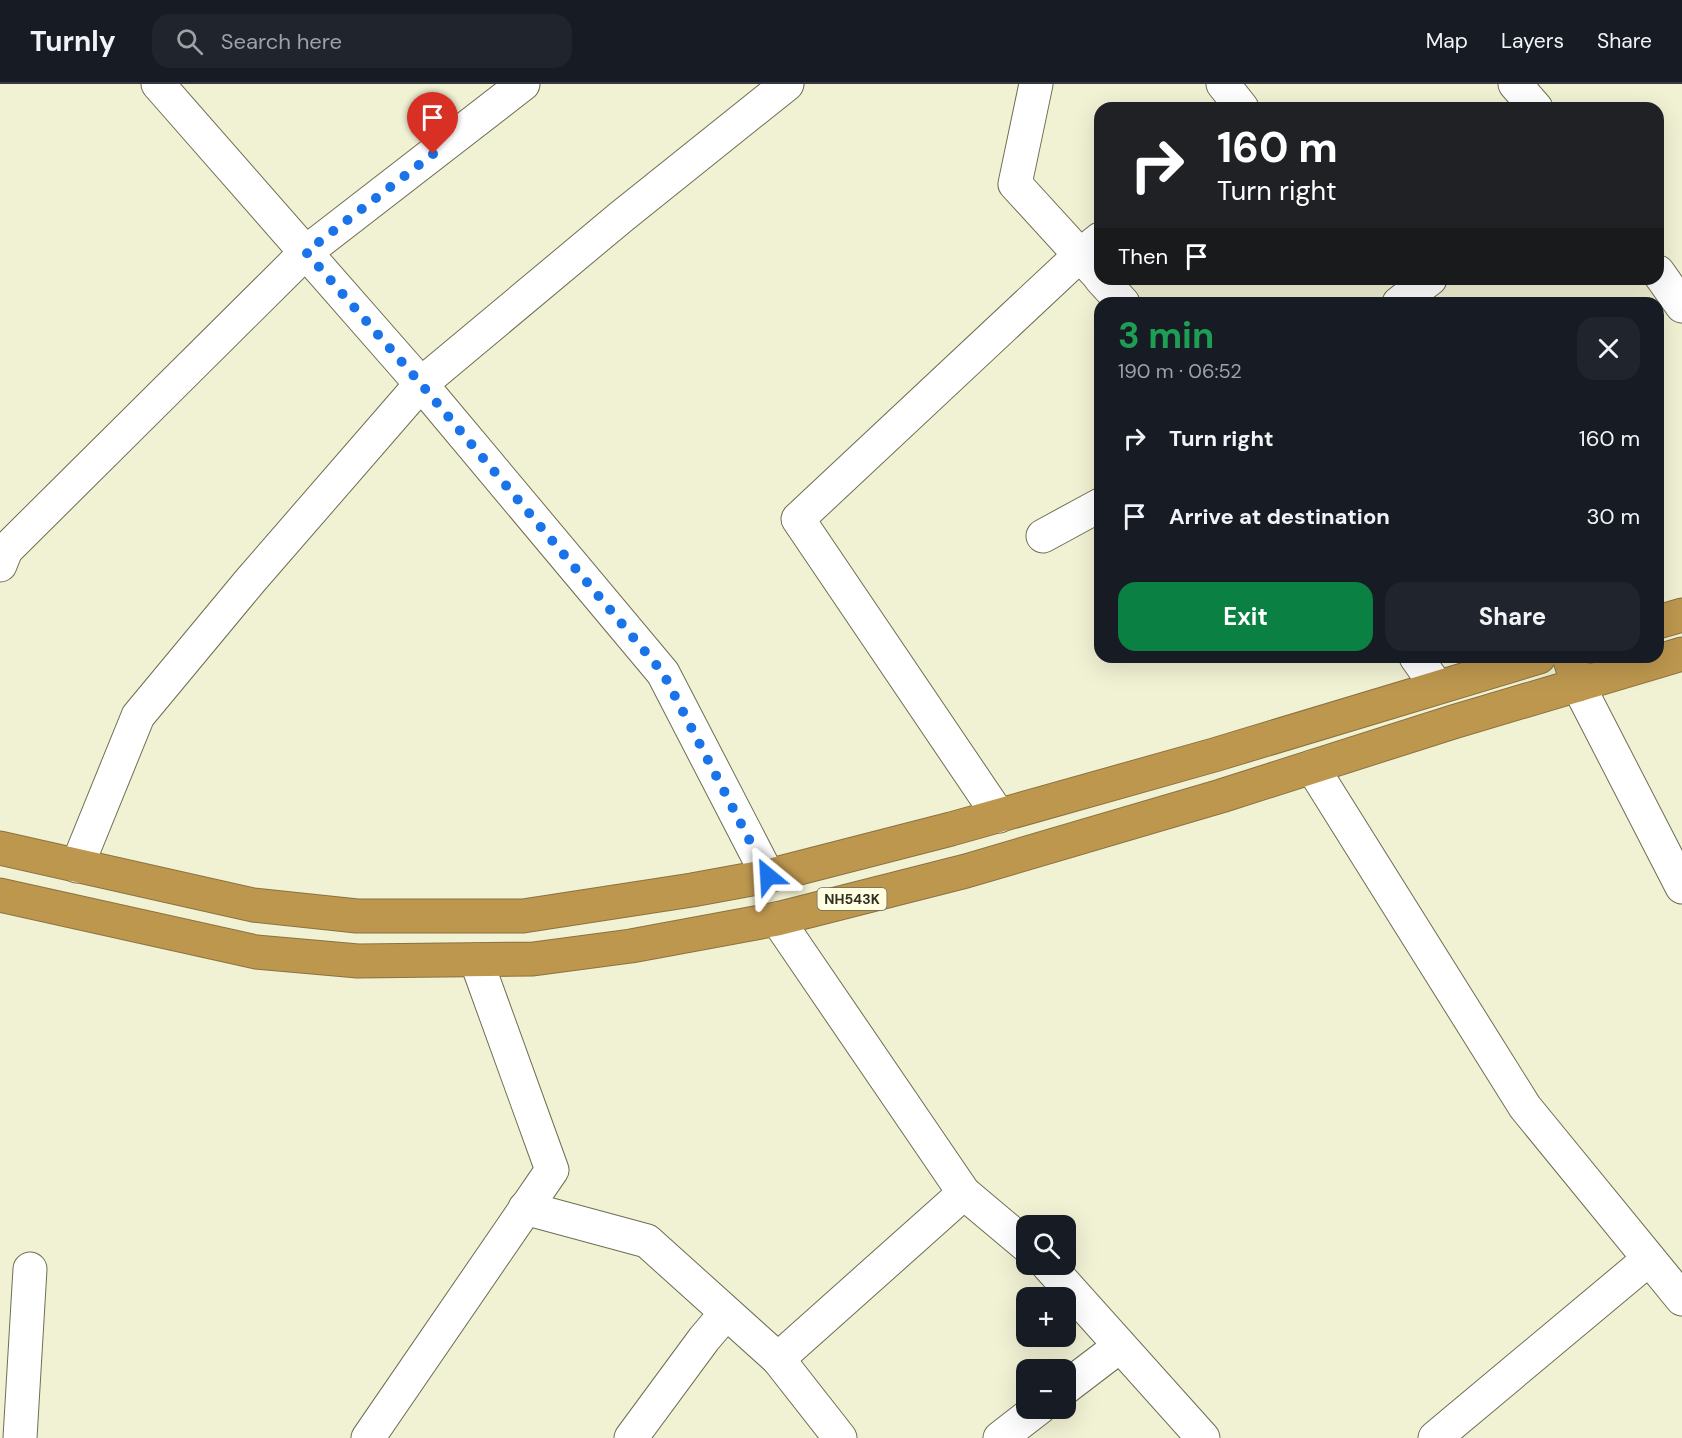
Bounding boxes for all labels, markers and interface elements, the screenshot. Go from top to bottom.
search box [152,14,572,68]
text: Turnly [30,23,116,60]
icon: search [173,25,206,58]
text: Search here [221,27,342,56]
text: Map [1426,27,1468,55]
text: Layers [1501,27,1564,55]
text: Share [1597,27,1652,55]
pin [407,92,458,154]
icon: arrive [416,101,449,134]
text: 160 m [1217,120,1338,175]
icon: right [1118,126,1196,204]
text: Turn right [1217,173,1337,208]
icon: arrive [1180,240,1213,273]
text: Then [1118,242,1168,271]
text: 3 min [1118,312,1214,359]
button: close [1577,317,1640,380]
text: 190 m · 06:52 [1118,358,1242,384]
icon: right [1118,422,1151,455]
text: Turn right [1169,424,1274,453]
text: 160 m [1579,424,1640,453]
icon: arrive [1118,500,1151,533]
text: Arrive at destination [1169,502,1390,531]
text: 30 m [1586,502,1640,531]
button: Exit [1118,582,1373,651]
button: Share [1385,582,1640,651]
position arrow [736,844,800,908]
road number: NH543K [818,888,886,910]
map controls [1016,1215,1076,1419]
button: search [1016,1215,1076,1275]
button: + [1016,1287,1076,1347]
button: − [1016,1359,1076,1419]

